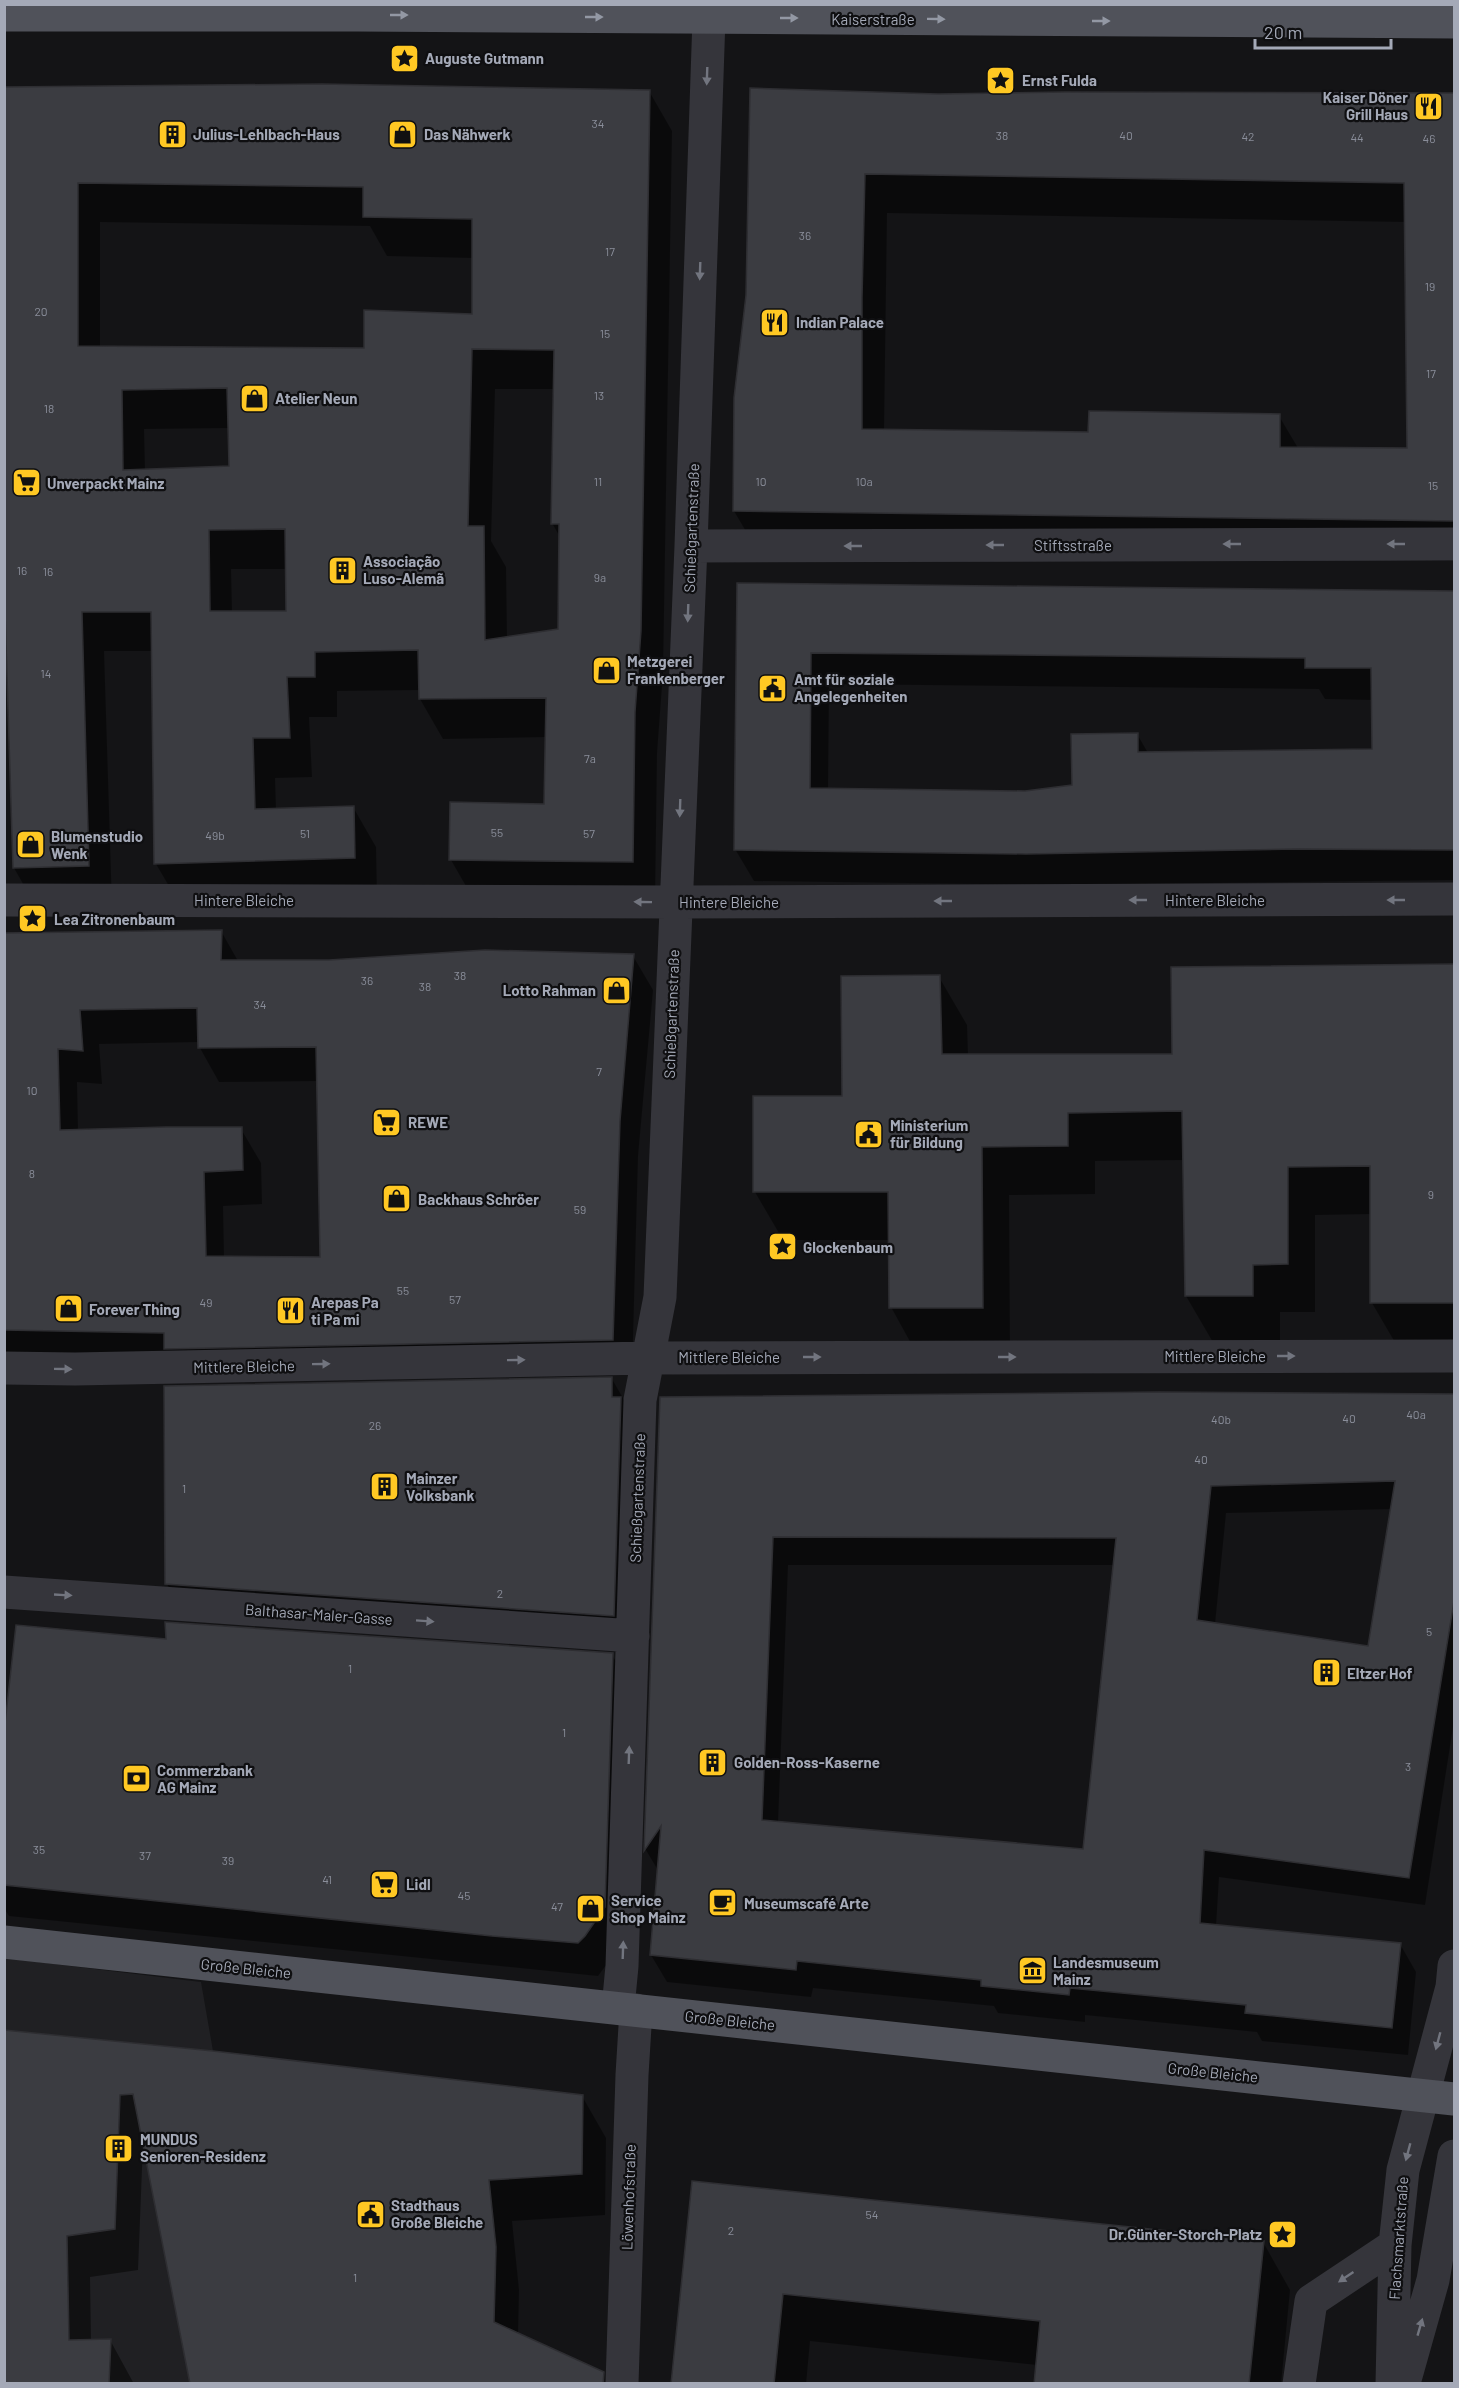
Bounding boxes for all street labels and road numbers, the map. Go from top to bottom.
street label: Kaiserstraße [831,10,915,28]
street label: Schießgartenstraße [680,463,702,593]
street label: Stiftsstraße [1034,536,1112,554]
street label: Hintere Bleiche [194,891,294,909]
street label: Hintere Bleiche [1165,891,1265,909]
street label: Hintere Bleiche [679,893,779,911]
street label: Schießgartenstraße [660,949,682,1079]
street label: Mittlere Bleiche [1164,1347,1266,1365]
street label: Mittlere Bleiche [678,1348,780,1366]
street label: Mittlere Bleiche [193,1356,295,1376]
street label: Schießgartenstraße [626,1433,648,1563]
street label: Balthasar-Maler-Gasse [245,1600,393,1628]
street label: Große Bleiche [200,1954,292,1982]
street label: Große Bleiche [684,2006,776,2034]
street label: Große Bleiche [1167,2058,1259,2086]
street label: Löwenhofstraße [617,2144,639,2250]
street label: Flachsmarktstraße [1385,2176,1411,2300]

